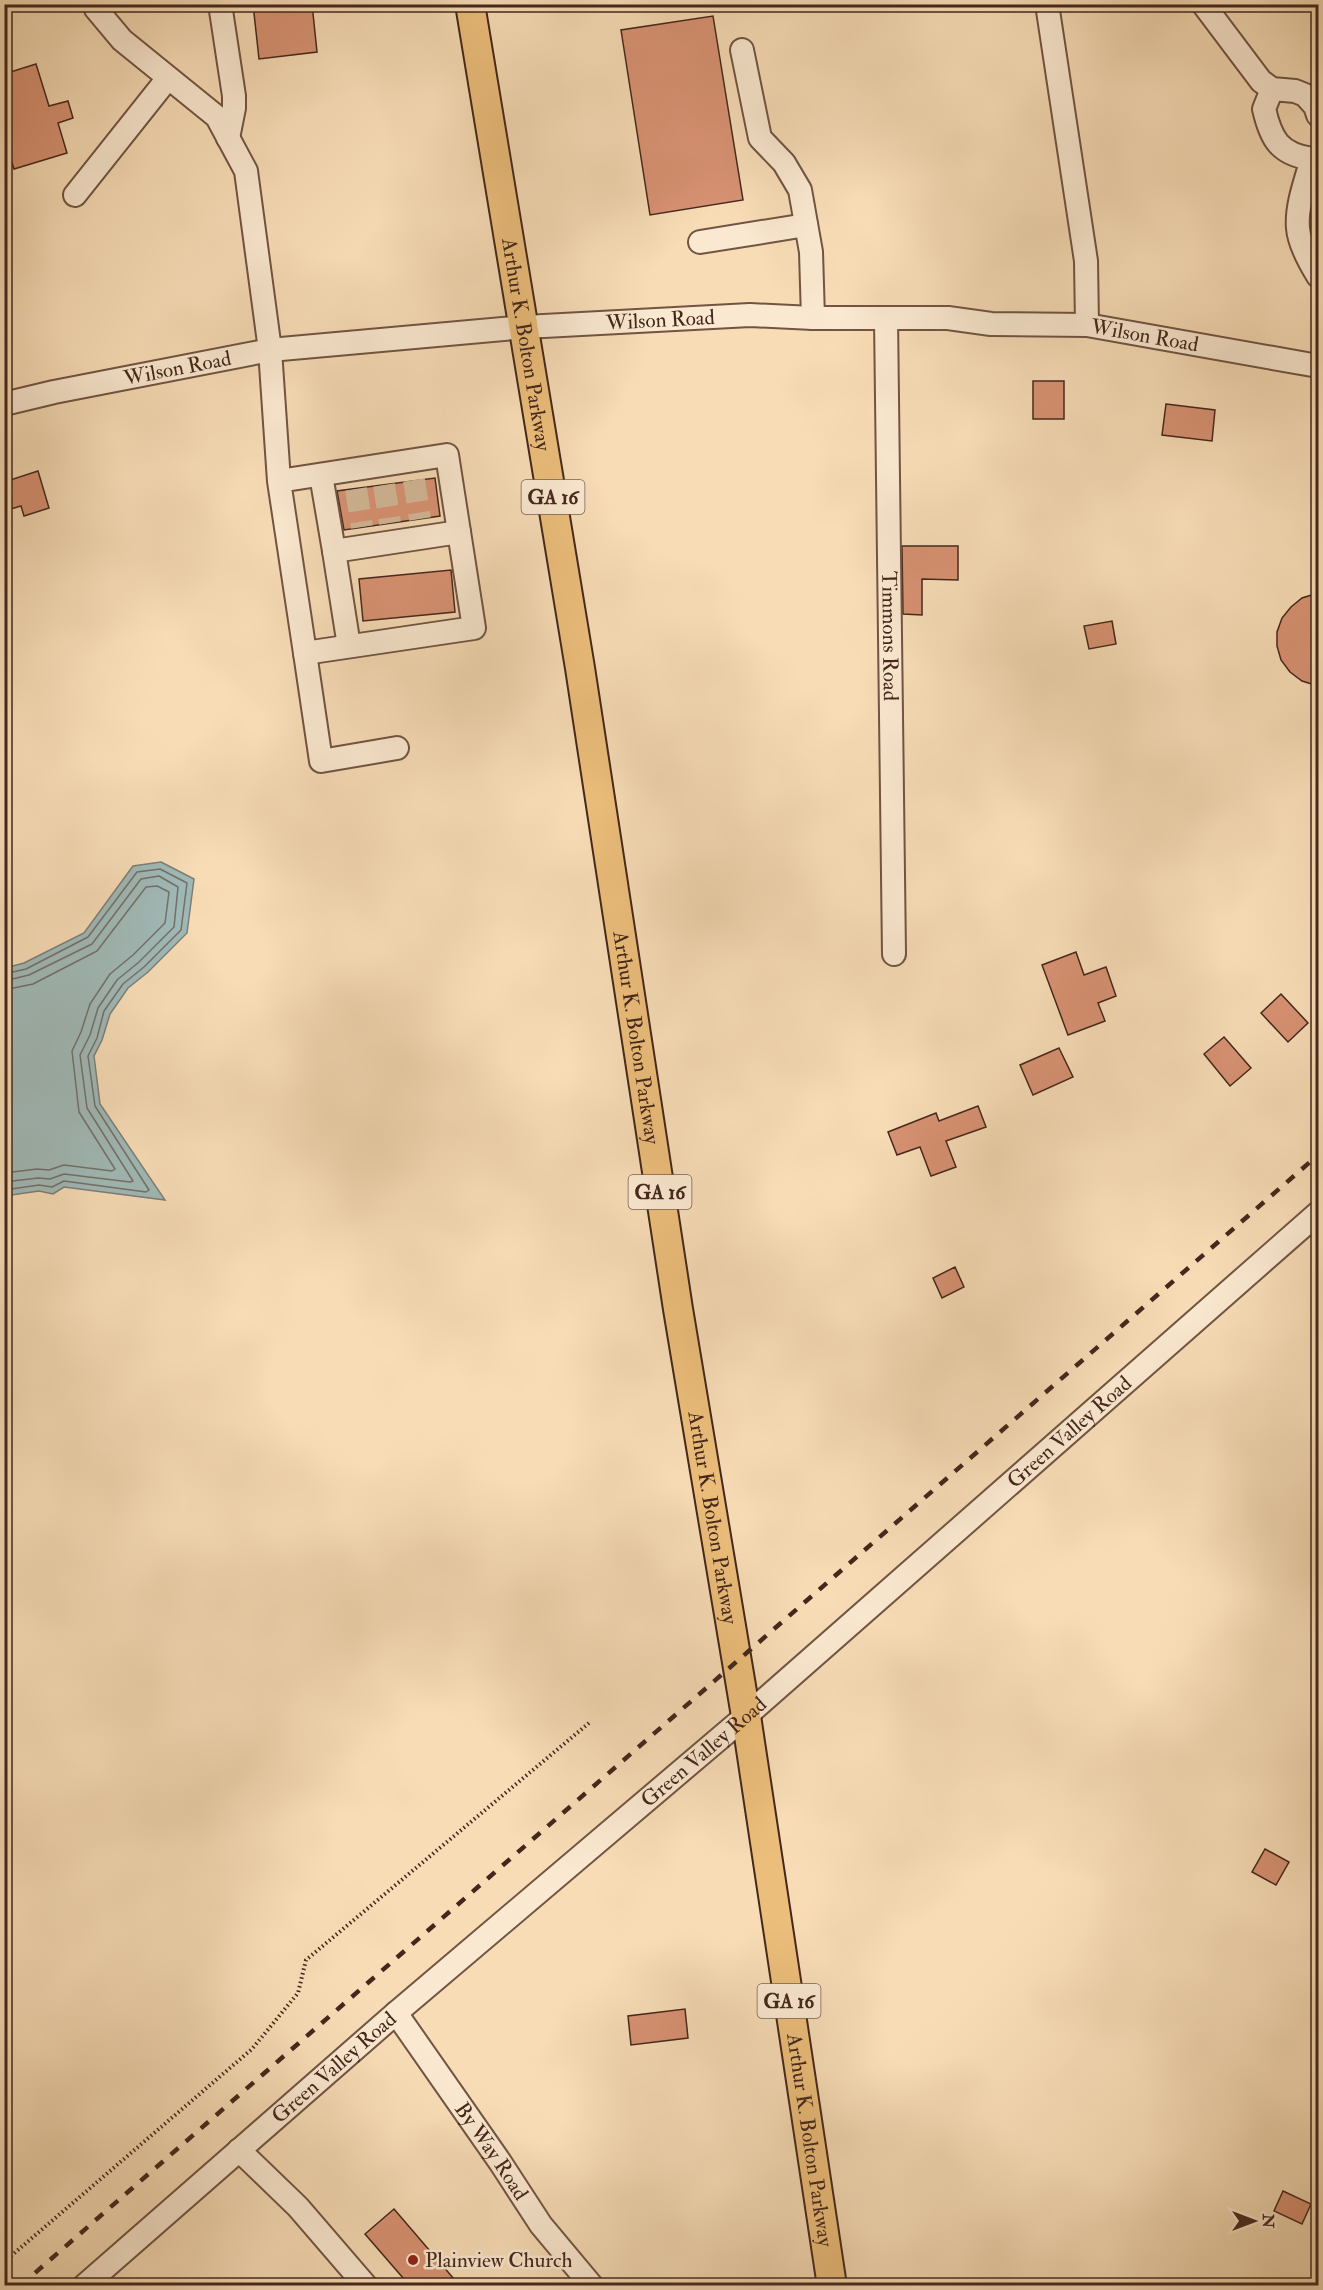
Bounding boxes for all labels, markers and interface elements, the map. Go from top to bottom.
street label: Arthur K. Bolton Parkway [495,235,557,454]
street label: Wilson Road [604,303,716,336]
street label: Wilson Road [1088,312,1201,358]
street label: Wilson Road [120,344,234,392]
road number: GA 16 [522,480,584,514]
street label: Timmons Road [876,571,904,702]
street label: Arthur K. Bolton Parkway [607,928,666,1147]
road number: GA 16 [628,1175,692,1209]
street label: Green Valley Road [1001,1369,1138,1494]
street label: Arthur K. Bolton Parkway [682,1408,744,1627]
street label: Green Valley Road [635,1690,773,1813]
road number: GA 16 [758,1984,820,2018]
street label: Green Valley Road [266,2005,402,2129]
street label: Arthur K. Bolton Parkway [780,2031,840,2249]
street label: By Way Road [449,2097,535,2206]
north arrow [1224,2191,1284,2251]
text: N [1258,2213,1278,2229]
place label: Plainview Church [425,2247,572,2274]
marker: Plainview Church [406,2253,420,2267]

